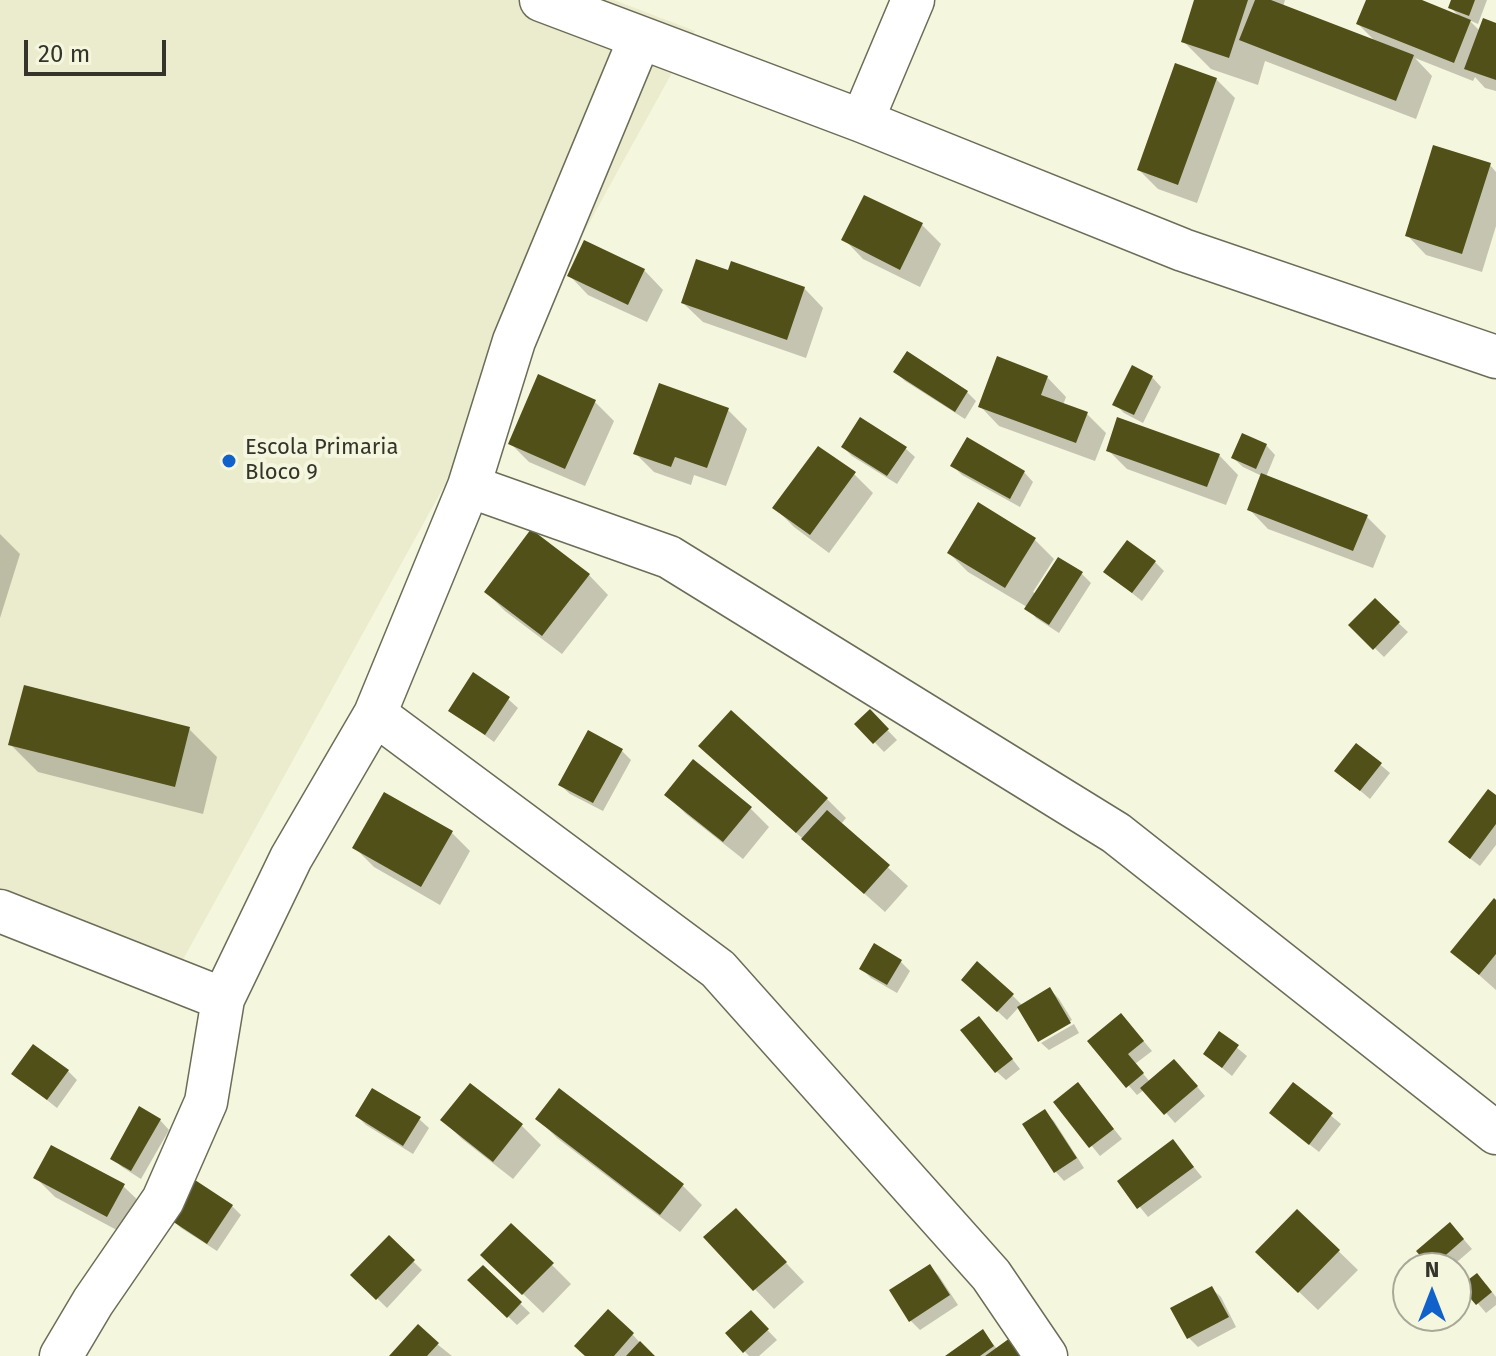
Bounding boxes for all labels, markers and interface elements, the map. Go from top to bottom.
scale bar [28,24,170,74]
text: 20 m [38,40,90,68]
place label: Escola Primaria Bloco 9 [245,435,399,486]
marker: Escola Primaria Bloco 9 [220,452,238,470]
north arrow [1392,1252,1472,1332]
text: N [1425,1256,1439,1283]

